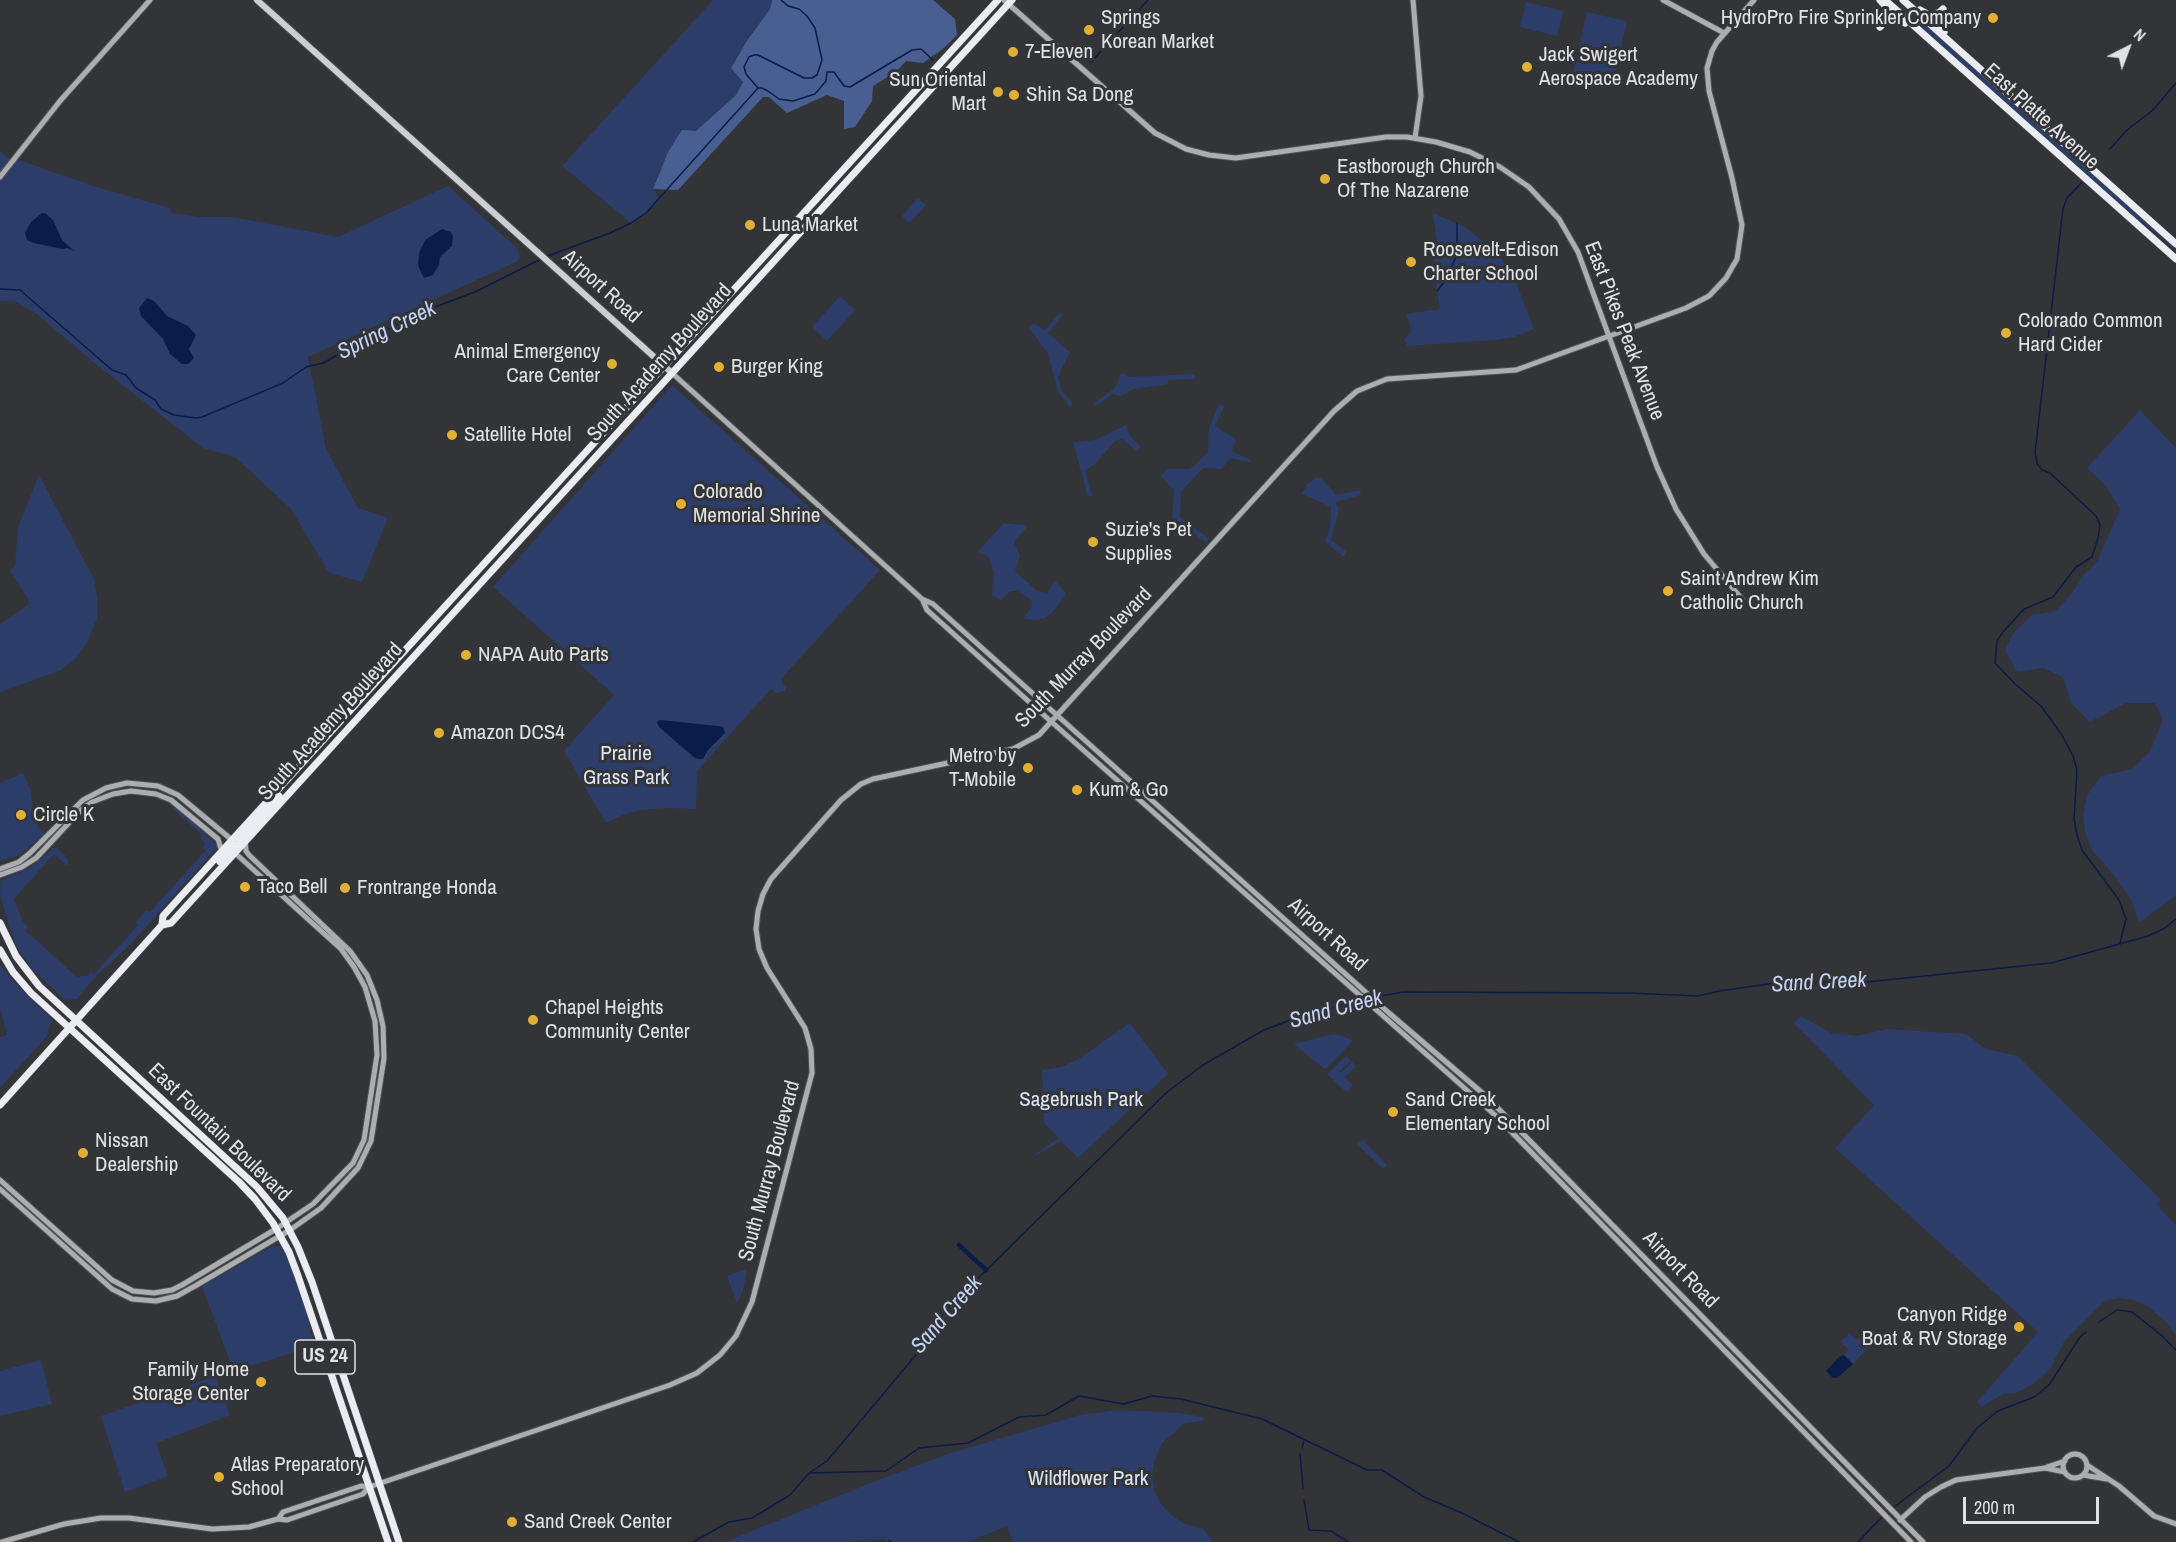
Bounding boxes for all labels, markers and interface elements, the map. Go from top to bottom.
place label: Springs Korean Market [1101,5,1214,55]
place label: HydroPro Fire Sprinkler Company [1721,5,1981,31]
marker: HydroPro Fire Sprinkler Company [1986,11,2000,25]
north arrow [2098,18,2158,78]
marker: Springs Korean Market [1082,23,1096,37]
text: N [2129,23,2151,46]
place label: 7-Eleven [1025,39,1093,65]
place label: Jack Swigert Aerospace Academy [1539,42,1698,92]
marker: 7-Eleven [1006,45,1020,59]
street label: East Platte Avenue [1978,59,2104,175]
marker: Jack Swigert Aerospace Academy [1520,60,1534,74]
place label: Sun Oriental Mart [889,67,986,117]
place label: Shin Sa Dong [1026,82,1133,108]
marker: Sun Oriental Mart [991,85,1005,99]
marker: Shin Sa Dong [1007,88,1021,102]
place label: Eastborough Church Of The Nazarene [1337,154,1495,204]
marker: Eastborough Church Of The Nazarene [1318,172,1332,186]
place label: Luna Market [762,212,858,238]
marker: Luna Market [743,218,757,232]
place label: Roosevelt-Edison Charter School [1423,237,1559,287]
street label: East Pikes Peak Avenue [1578,238,1670,424]
street label: Airport Road [556,245,646,329]
marker: Roosevelt-Edison Charter School [1404,255,1418,269]
street label: South Academy Boulevard [582,279,738,447]
water label: Spring Creek [333,296,441,366]
place label: Colorado Common Hard Cider [2018,308,2163,358]
marker: Colorado Common Hard Cider [1999,326,2013,340]
place label: Animal Emergency Care Center [455,339,600,389]
place label: Burger King [731,354,823,380]
marker: Animal Emergency Care Center [605,357,619,371]
marker: Burger King [712,360,726,374]
place label: Satellite Hotel [464,422,571,448]
marker: Satellite Hotel [445,428,459,442]
place label: Colorado Memorial Shrine [693,479,820,529]
marker: Colorado Memorial Shrine [674,497,688,511]
place label: Suzie's Pet Supplies [1105,517,1192,567]
marker: Suzie's Pet Supplies [1086,535,1100,549]
place label: Saint Andrew Kim Catholic Church [1680,566,1819,616]
street label: South Murray Boulevard [1010,582,1158,734]
marker: Saint Andrew Kim Catholic Church [1661,584,1675,598]
street label: South Academy Boulevard [253,638,409,806]
place label: NAPA Auto Parts [478,642,609,668]
marker: NAPA Auto Parts [459,648,473,662]
place label: Amazon DCS4 [451,720,565,746]
marker: Amazon DCS4 [432,726,446,740]
park label: Prairie Grass Park [583,741,669,791]
place label: Metro by T-Mobile [949,743,1016,793]
marker: Metro by T-Mobile [1021,761,1035,775]
place label: Kum & Go [1089,777,1168,803]
marker: Kum & Go [1070,783,1084,797]
place label: Circle K [33,802,94,828]
marker: Circle K [14,808,28,822]
place label: Taco Bell [257,874,327,900]
place label: Frontrange Honda [357,875,497,901]
marker: Taco Bell [238,880,252,894]
marker: Frontrange Honda [338,881,352,895]
street label: Airport Road [1282,893,1372,977]
water label: Sand Creek [1771,967,1867,999]
water label: Sand Creek [1287,985,1385,1035]
place label: Chapel Heights Community Center [545,995,690,1045]
marker: Chapel Heights Community Center [526,1013,540,1027]
street label: East Fountain Boulevard [142,1058,296,1208]
street label: South Murray Boulevard [734,1078,806,1264]
park label: Sagebrush Park [1019,1087,1143,1113]
place label: Sand Creek Elementary School [1405,1087,1550,1137]
marker: Sand Creek Elementary School [1386,1105,1400,1119]
place label: Nissan Dealership [95,1128,178,1178]
marker: Nissan Dealership [76,1146,90,1160]
street label: Airport Road [1637,1226,1723,1314]
water label: Sand Creek [906,1270,988,1360]
place label: Canyon Ridge Boat & RV Storage [1862,1302,2007,1352]
marker: Canyon Ridge Boat & RV Storage [2012,1320,2026,1334]
road number: US 24 [295,1340,355,1374]
place label: Family Home Storage Center [132,1357,249,1407]
marker: Family Home Storage Center [254,1375,268,1389]
place label: Atlas Preparatory School [231,1452,364,1502]
park label: Wildflower Park [1028,1466,1148,1492]
marker: Atlas Preparatory School [212,1470,226,1484]
scale bar [1966,1485,2102,1523]
text: 200 m [1974,1495,2015,1520]
place label: Sand Creek Center [524,1509,671,1535]
marker: Sand Creek Center [505,1515,519,1529]

